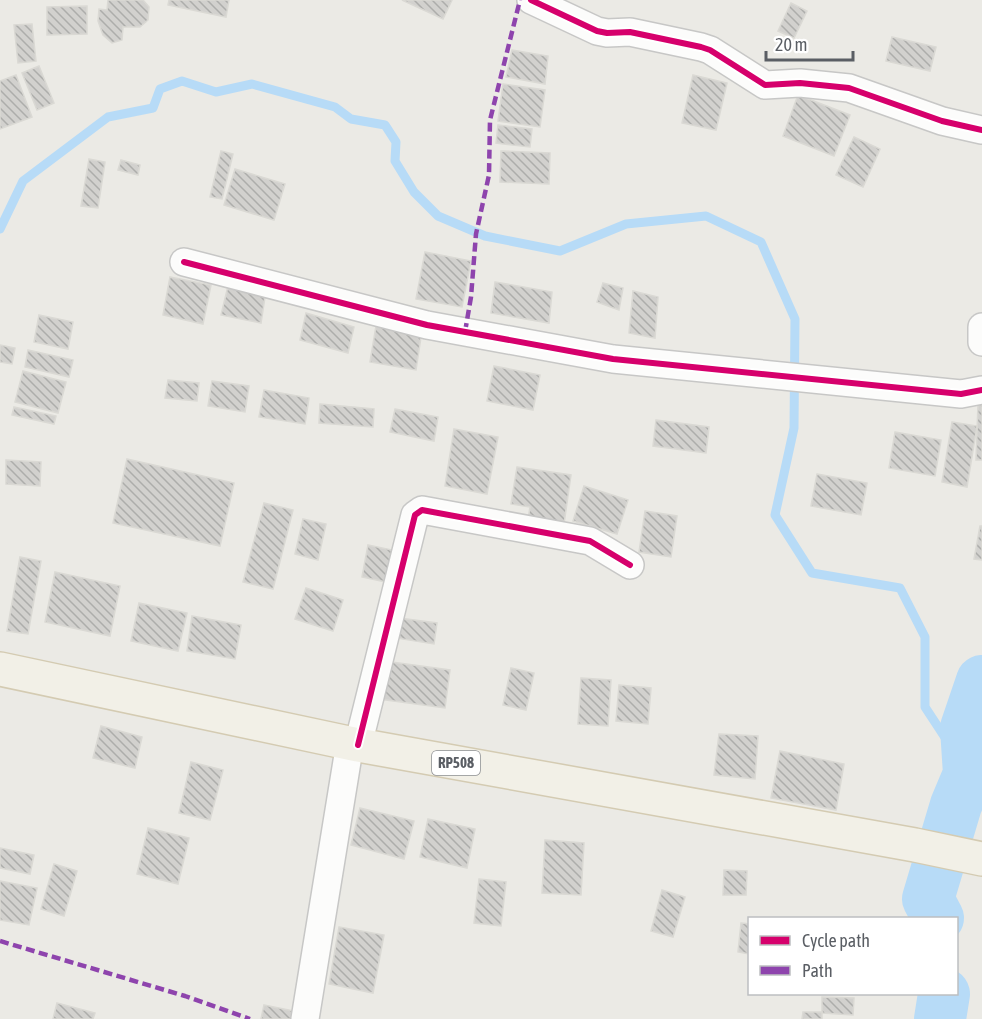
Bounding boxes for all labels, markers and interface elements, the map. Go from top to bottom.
scale bar [766,24,853,62]
text: 20 m [775,34,807,55]
road number: RP508 [432,751,480,775]
legend [748,917,958,995]
text: Cycle path [802,930,870,951]
text: Path [802,960,833,981]

